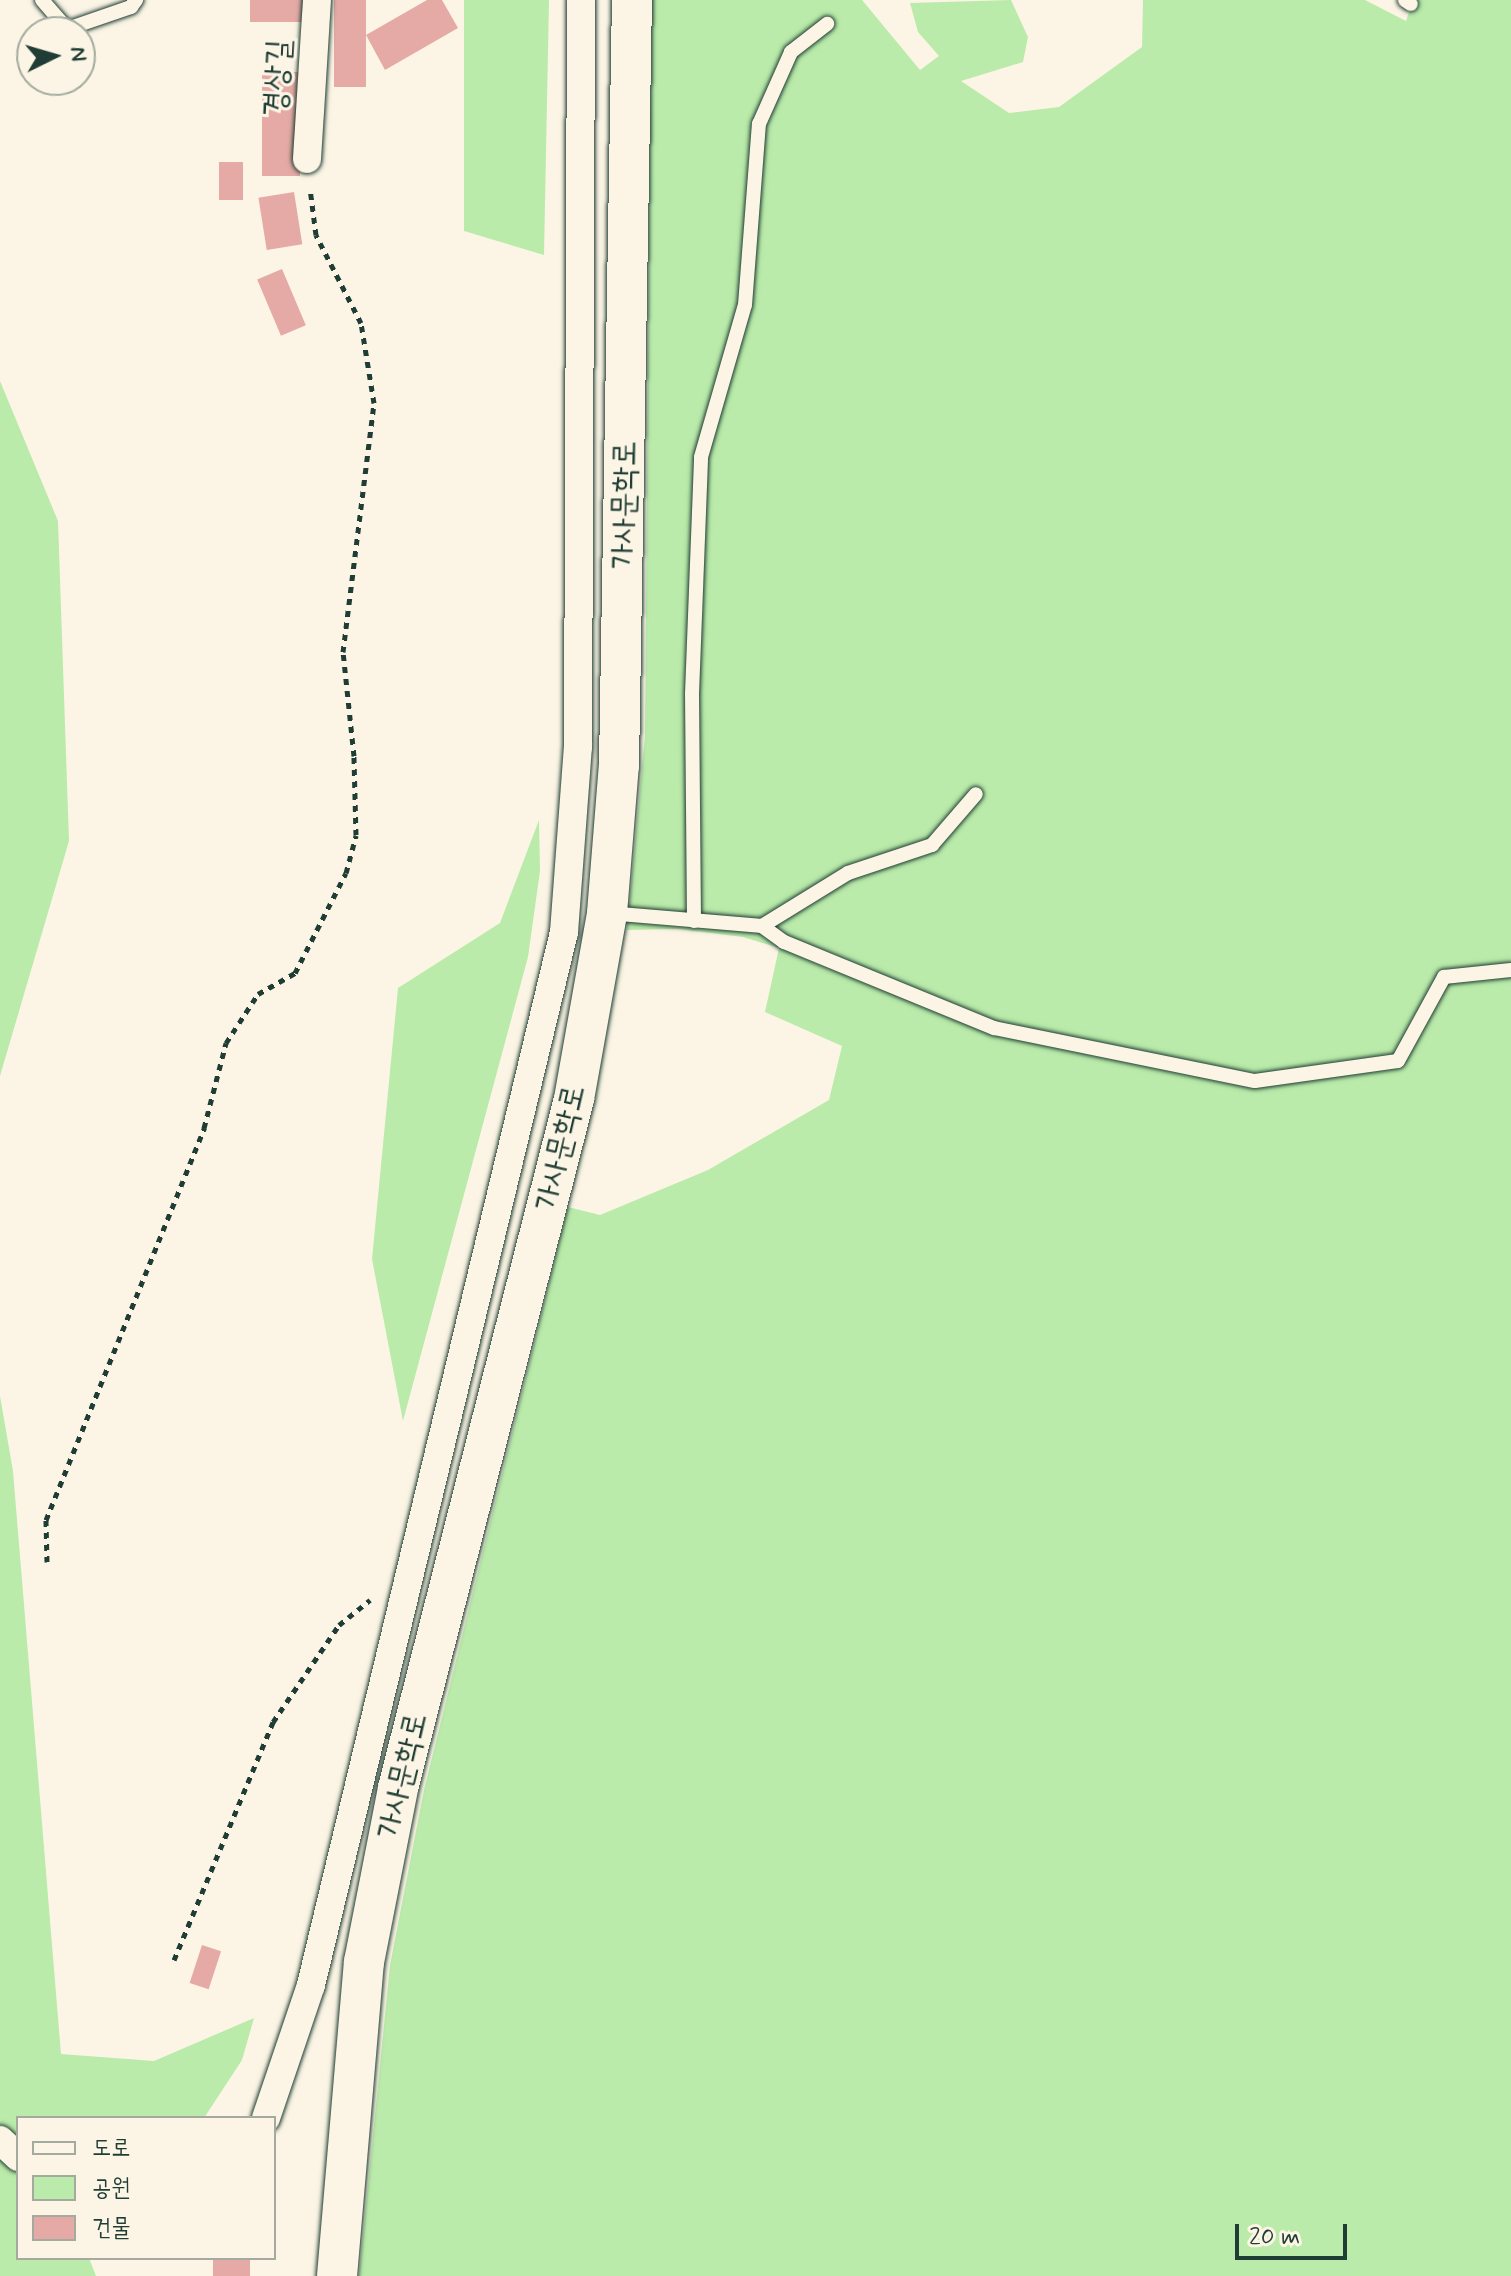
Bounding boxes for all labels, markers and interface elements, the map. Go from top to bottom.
north arrow [16,16,96,96]
street label: 경상길 [257,38,299,118]
text: N [63,46,93,63]
street label: 가사문학로 [605,440,645,570]
street label: 가사문학로 [528,1081,594,1215]
street label: 가사문학로 [370,1709,436,1843]
legend [16,2116,276,2260]
text: 도로 [92,2133,131,2164]
text: 공원 [92,2173,131,2204]
scale bar [1239,2208,1351,2258]
text: 건물 [92,2213,131,2244]
text: 20 m [1249,2222,1300,2253]

